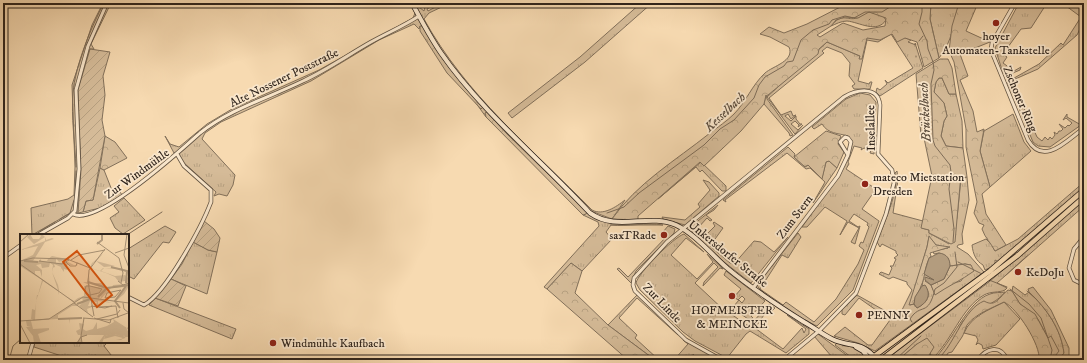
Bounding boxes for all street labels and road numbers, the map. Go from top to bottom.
street label: Alte Nossener Poststraße [227,45,341,111]
street label: Zschoner Ring [999,64,1041,134]
street label: Inselallee [863,105,879,151]
street label: Zur Windmühle [102,145,172,203]
street label: Zum Stern [774,192,817,242]
street label: Unkersdorfer Straße [685,217,771,291]
street label: Zur Linde [639,280,685,326]

